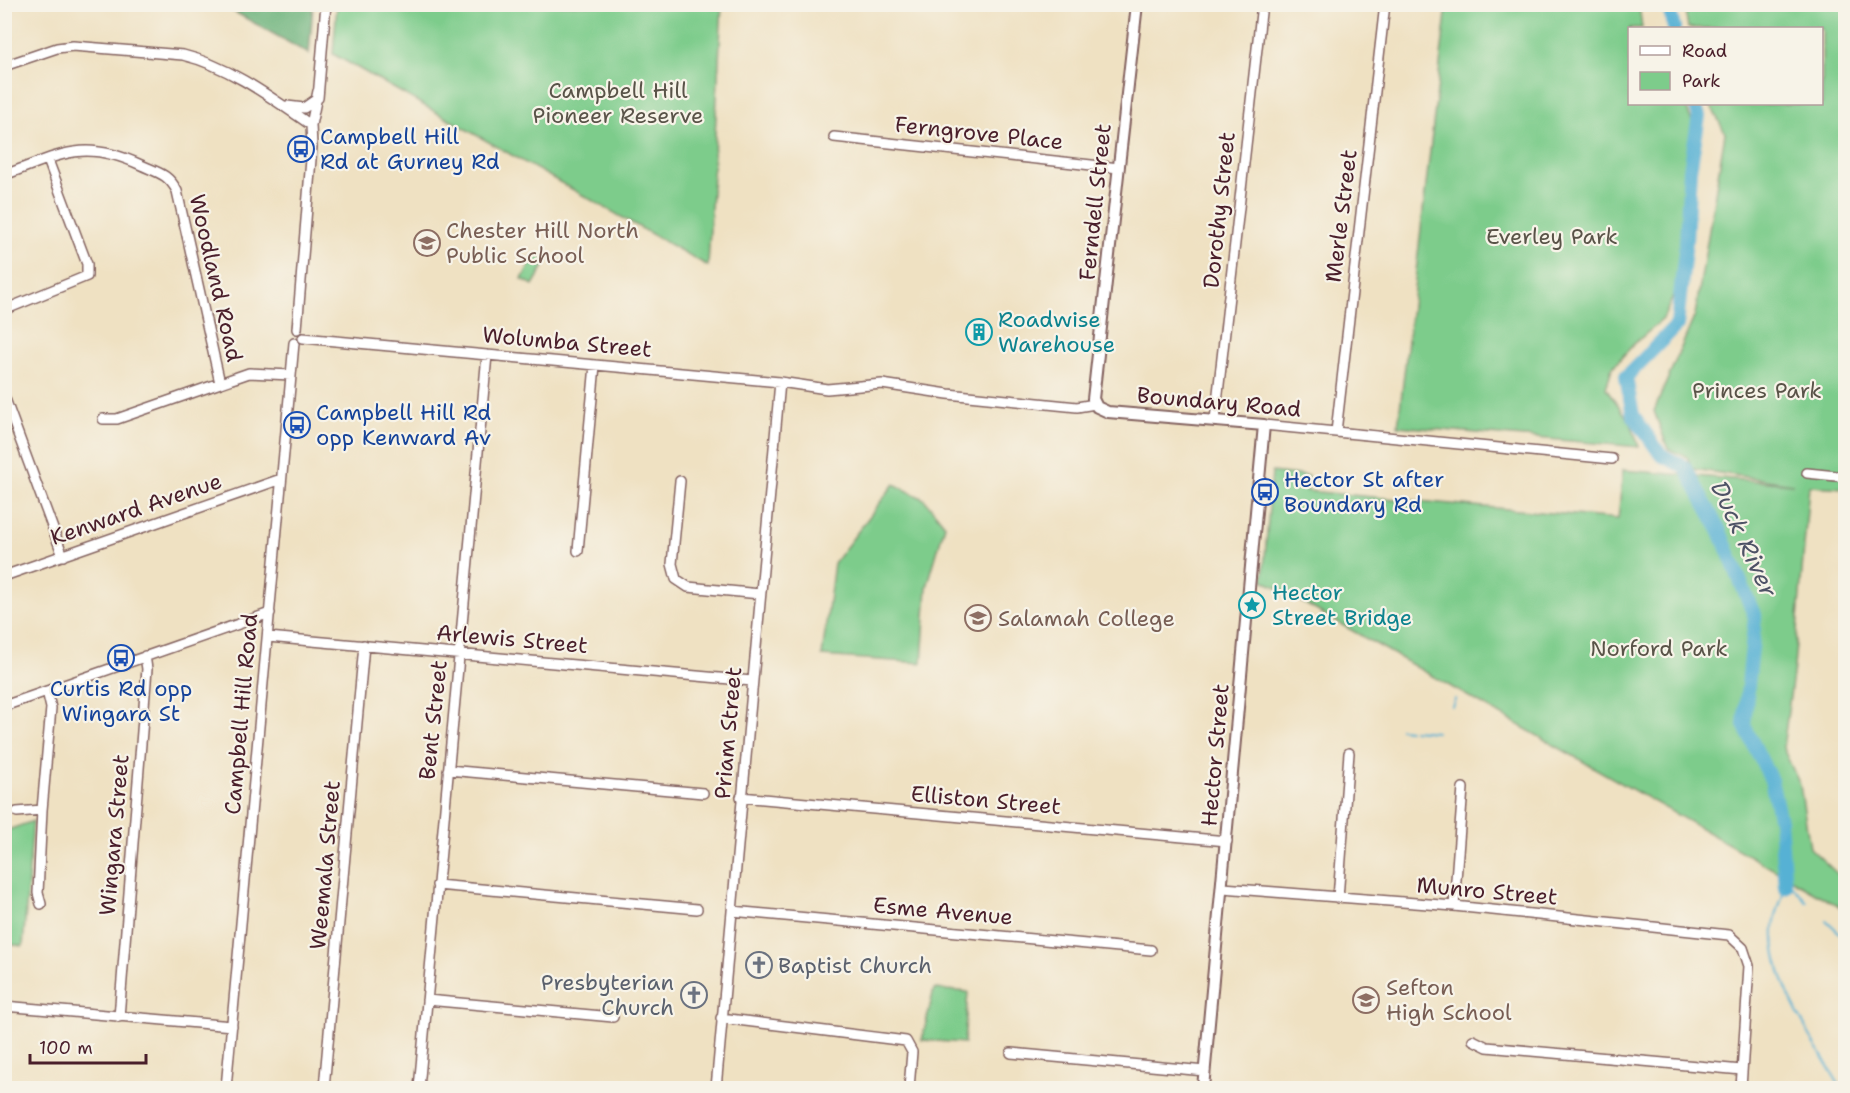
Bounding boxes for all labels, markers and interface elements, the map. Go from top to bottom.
legend [1628,27,1823,105]
text: Road [1682,39,1727,63]
text: Park [1682,69,1721,93]
park label: Campbell Hill Pioneer Reserve [533,76,703,130]
street label: Ferngrove Place [893,110,1065,156]
place label: Campbell Hill Rd at Gurney Rd [320,122,500,176]
street label: Ferndell Street [1072,122,1118,282]
street label: Dorothy Street [1196,130,1242,290]
bus stop icon: Campbell Hill Rd at Gurney Rd [286,134,316,164]
street label: Merle Street [1318,148,1364,284]
street label: Woodland Road [183,191,249,365]
place label: Chester Hill North Public School [446,216,639,270]
park label: Everley Park [1486,222,1618,251]
school or university icon: Chester Hill North Public School [412,228,442,258]
place label: Roadwise Warehouse [998,305,1115,359]
building icon: Roadwise Warehouse [964,317,994,347]
street label: Wolumba Street [481,320,653,364]
park label: Princes Park [1692,376,1822,405]
street label: Boundary Road [1136,380,1302,424]
place label: Campbell Hill Rd opp Kenward Av [316,398,491,452]
bus stop icon: Campbell Hill Rd opp Kenward Av [282,410,312,440]
place label: Hector St after Boundary Rd [1284,465,1444,519]
street label: Kenward Avenue [46,466,226,552]
water label: Duck River [1703,476,1785,603]
bus stop icon: Hector St after Boundary Rd [1250,477,1280,507]
place label: Hector Street Bridge [1272,578,1412,632]
place icon: Hector Street Bridge [1237,590,1267,620]
school or university icon: Salamah College [963,603,993,633]
place label: Salamah College [998,604,1175,633]
street label: Campbell Hill Road [218,612,264,816]
street label: Arlewis Street [435,618,589,660]
park label: Norford Park [1590,634,1728,663]
bus stop icon: Curtis Rd opp Wingara St [106,643,136,673]
street label: Bent Street [412,659,454,781]
street label: Priam Street [708,666,748,800]
place label: Curtis Rd opp Wingara St [50,674,192,728]
street label: Hector Street [1194,682,1236,828]
street label: Wingara Street [93,753,135,917]
street label: Weemala Street [303,779,347,951]
street label: Elliston Street [910,779,1062,821]
street label: Munro Street [1415,870,1559,912]
street label: Esme Avenue [872,890,1014,932]
church icon: Baptist Church [744,950,774,980]
place label: Baptist Church [778,951,932,980]
place label: Presbyterian Church [541,968,674,1022]
place label: Sefton High School [1386,973,1512,1027]
church icon: Presbyterian Church [679,980,709,1010]
school or university icon: Sefton High School [1351,985,1381,1015]
scale bar [30,1027,146,1065]
text: 100 m [39,1036,93,1060]

